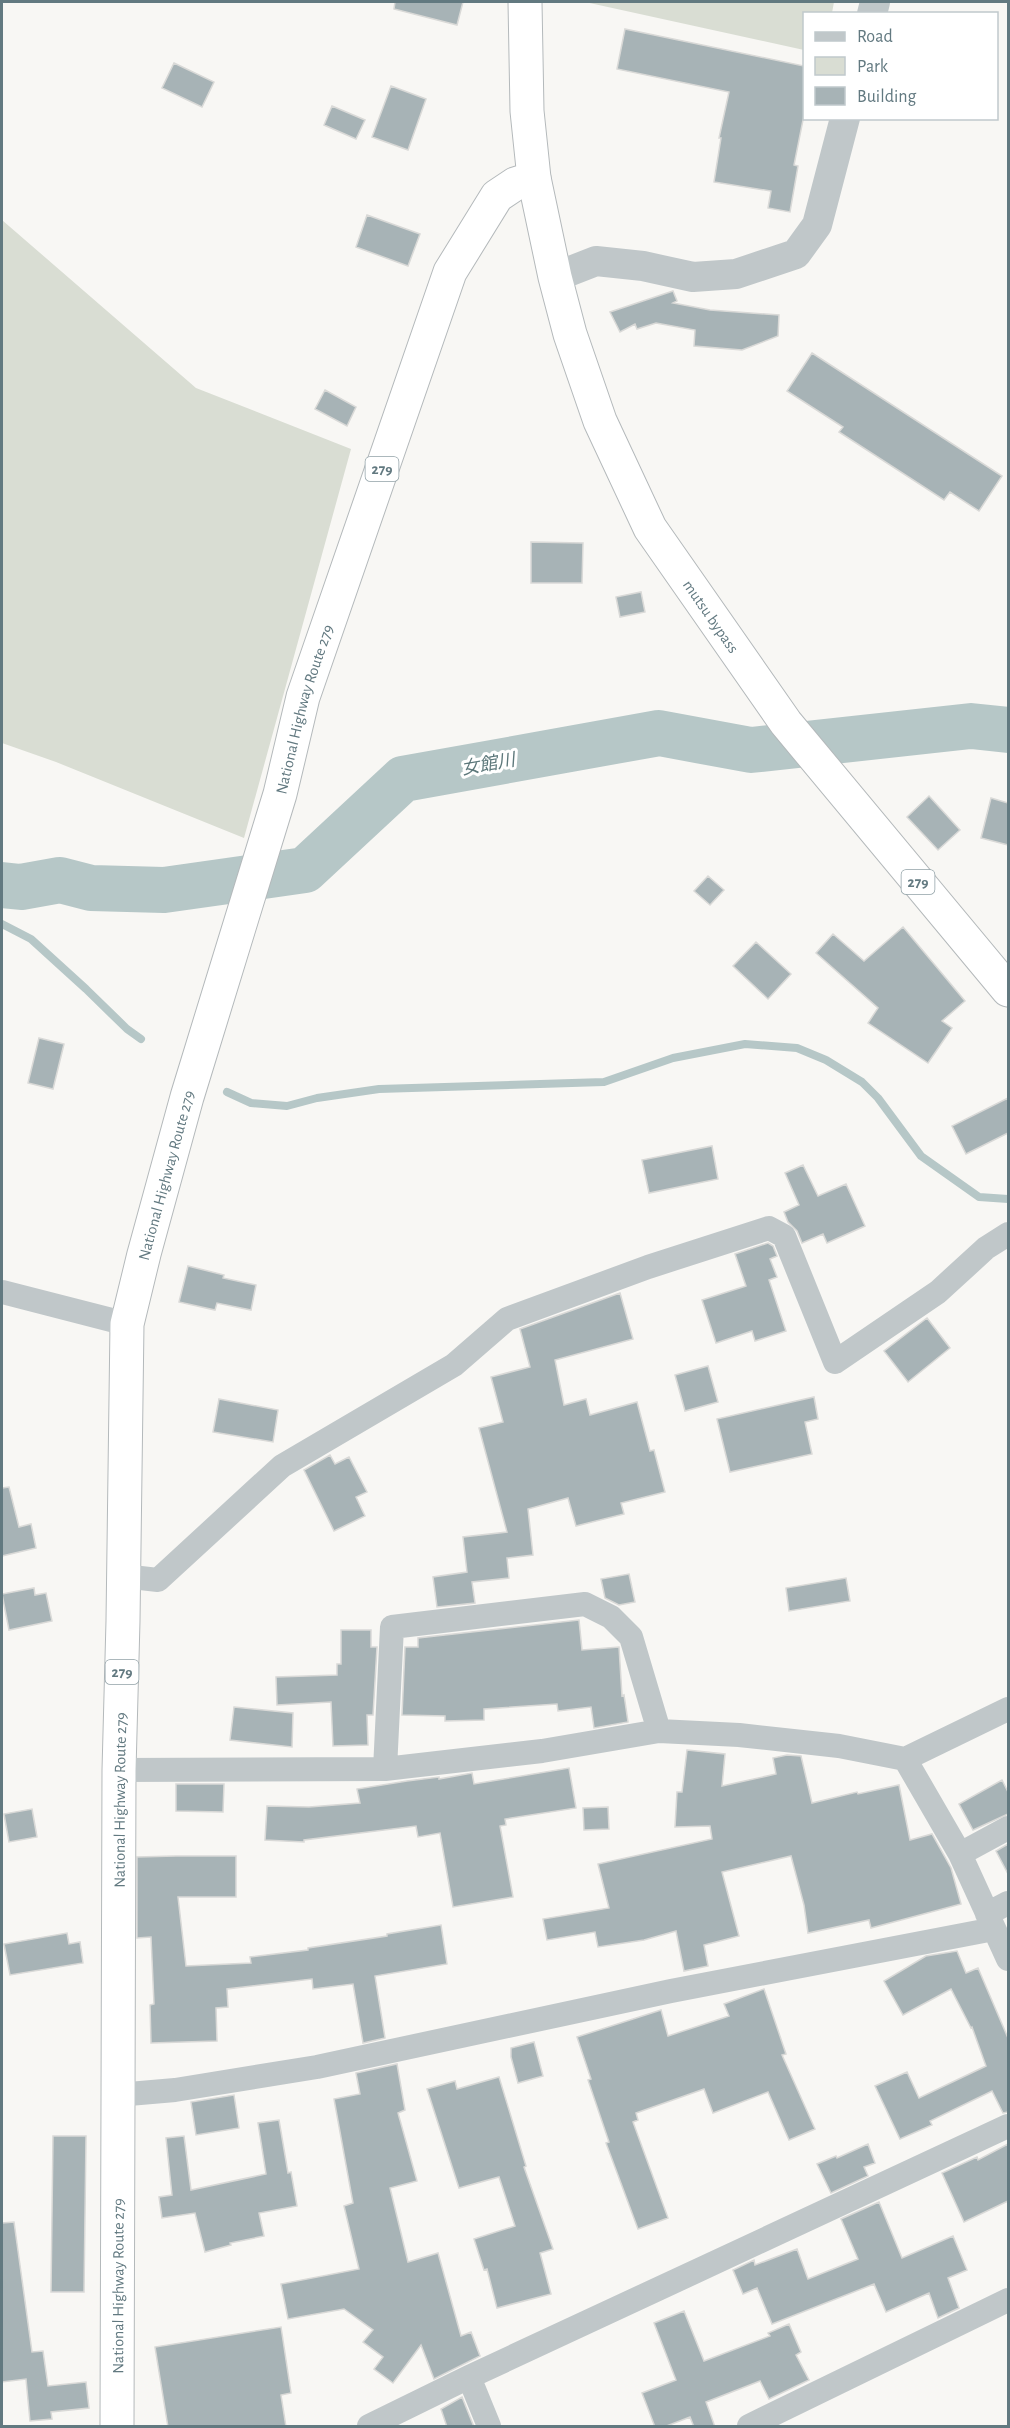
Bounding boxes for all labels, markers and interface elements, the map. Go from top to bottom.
legend [803,12,998,120]
text: Road [857,28,893,46]
text: Park [857,58,889,76]
text: Building [857,88,917,106]
road number: 279 [366,457,398,481]
street label: mutsu bypass [680,577,742,656]
street label: National Highway Route 279 [273,623,336,796]
water label: 女館川 [460,749,518,779]
road number: 279 [902,870,934,894]
street label: National Highway Route 279 [136,1088,198,1262]
road number: 279 [106,1660,138,1684]
street label: National Highway Route 279 [112,1712,130,1888]
street label: National Highway Route 279 [110,2198,128,2374]

